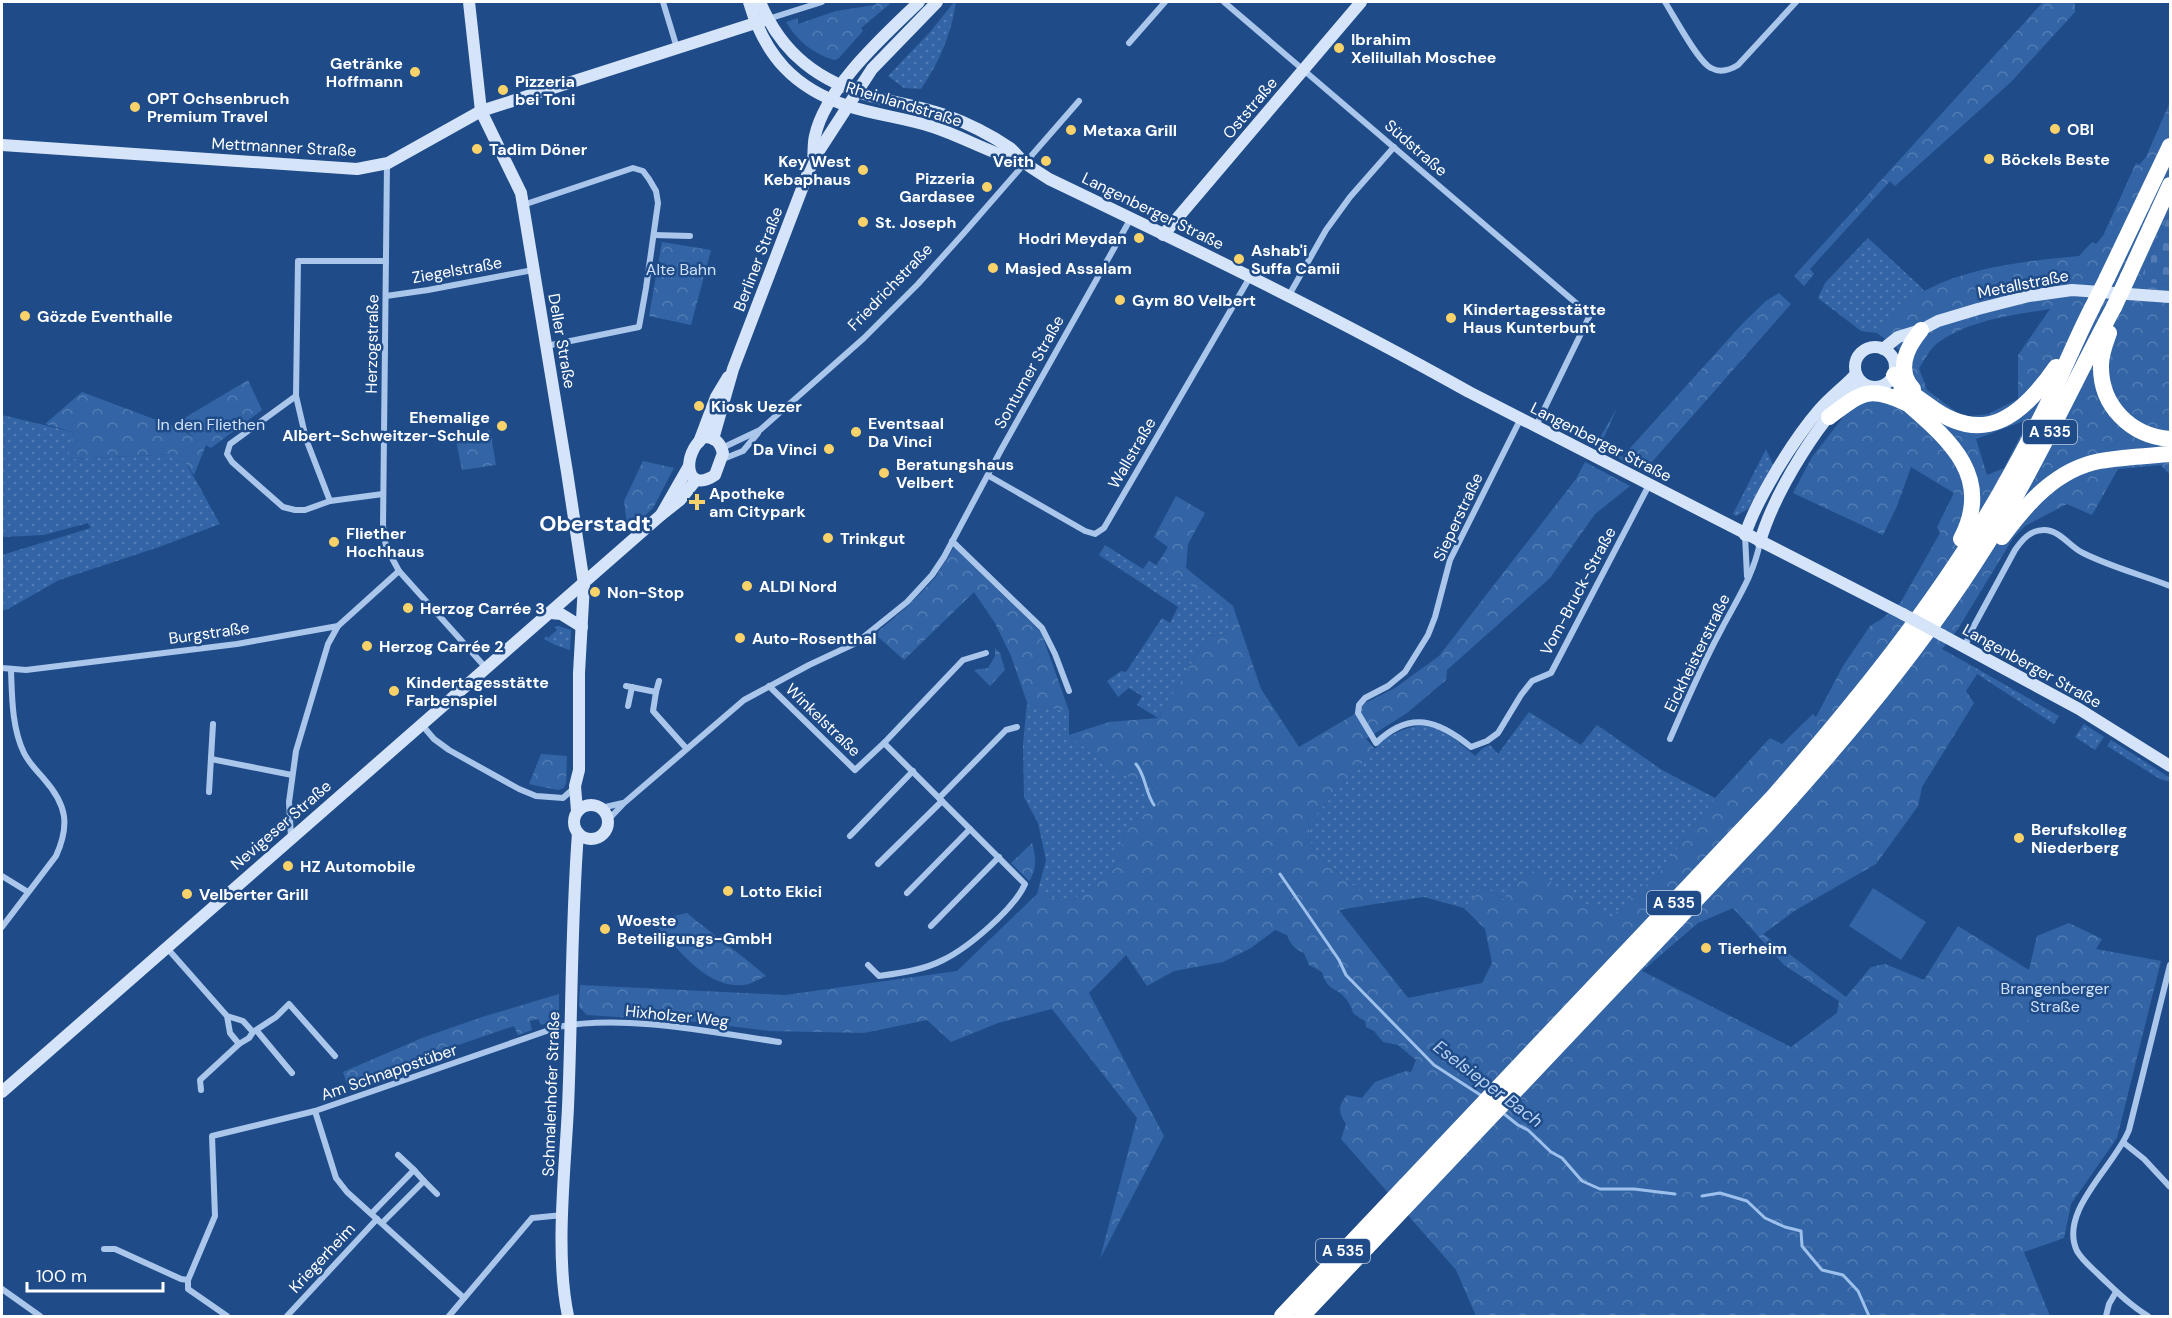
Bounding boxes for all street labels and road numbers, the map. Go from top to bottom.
street label: Oststraße [1218,73,1282,143]
street label: Rheinlandstraße [843,76,965,132]
street label: Südstraße [1380,115,1452,181]
street label: Mettmanner Straße [211,133,357,161]
street label: Langenberger Straße [1079,167,1227,255]
street label: Berliner Straße [728,204,788,314]
street label: Friedrichstraße [843,239,937,335]
street label: Ziegelstraße [410,252,504,288]
street label: Metallstraße [1976,265,2070,303]
street label: Deller Straße [543,292,581,390]
street label: Herzogstraße [361,294,383,394]
street label: Sontumer Straße [989,312,1069,432]
street label: Langenberger Straße [1527,397,1675,487]
street label: Wallstraße [1103,414,1161,492]
road number: A 535 [2023,420,2077,444]
street label: Sieperstraße [1428,469,1488,565]
street label: Vom-Bruck-Straße [1535,523,1621,659]
street label: Eickheisterstraße [1659,590,1735,716]
street label: Burgstraße [167,617,251,649]
street label: Langenberger Straße [1959,619,2105,713]
street label: Winkelstraße [781,679,865,761]
street label: Nevigeser Straße [226,776,336,874]
road number: A 535 [1647,891,1701,915]
street label: Hixholzer Weg [624,1000,730,1032]
street label: Schmalenhofer Straße [538,1011,564,1177]
street label: Am Schnappstüber [318,1039,460,1105]
street label: Kriegerheim [284,1219,360,1297]
road number: A 535 [1316,1239,1370,1263]

